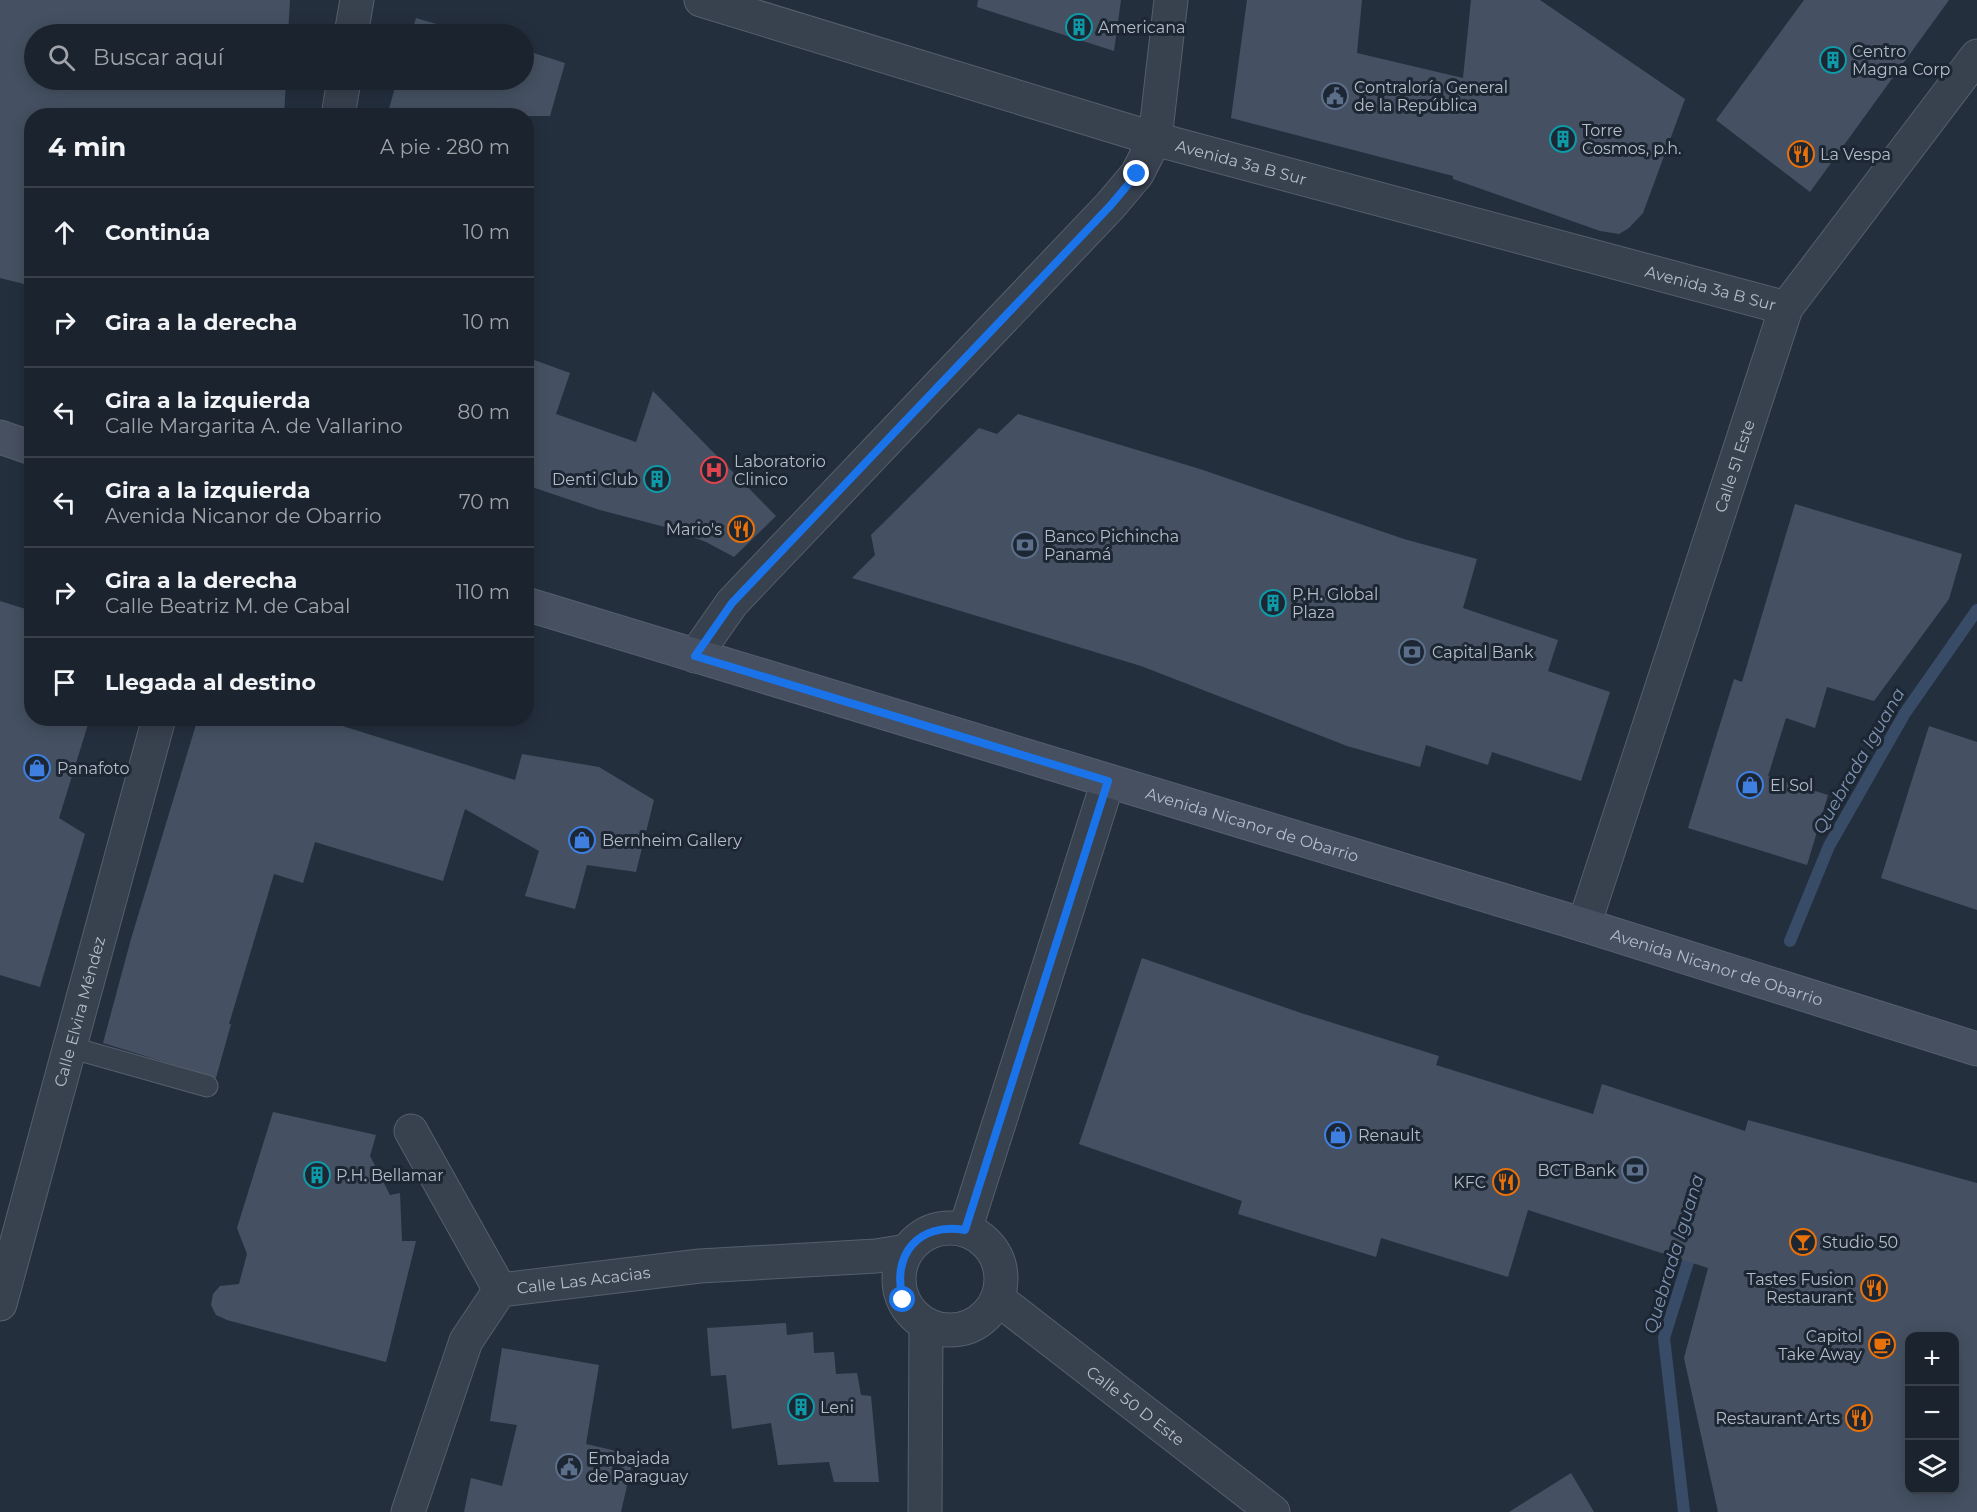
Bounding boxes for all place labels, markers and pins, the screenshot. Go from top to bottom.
building icon: Americana [1064,12,1094,42]
place label: Americana [1098,18,1185,37]
place label: Centro Magna Corp [1852,42,1950,79]
building icon: Centro Magna Corp [1818,45,1848,75]
place label: Contraloría General de la República [1354,78,1508,115]
public building icon: Contraloría General de la República [1320,81,1350,111]
place label: Torre Cosmos, p.h. [1582,121,1681,158]
building icon: Torre Cosmos, p.h. [1548,124,1578,154]
restaurant icon: La Vespa [1786,139,1816,169]
place label: La Vespa [1820,145,1891,164]
place label: Laboratorio Clinico [734,452,826,489]
hospital icon: Laboratorio Clinico [699,455,729,485]
building icon: Denti Club [642,464,672,494]
place label: Denti Club [552,470,638,489]
restaurant icon: Mario's [726,514,756,544]
place label: Mario's [666,520,722,539]
place label: Banco Pichincha Panamá [1044,527,1179,564]
bank icon: Banco Pichincha Panamá [1010,530,1040,560]
place label: P.H. Global Plaza [1292,585,1378,622]
building icon: P.H. Global Plaza [1258,588,1288,618]
bank icon: Capital Bank [1397,637,1427,667]
place label: Capital Bank [1432,643,1534,662]
shop icon: Panafoto [22,753,52,783]
place label: Panafoto [57,759,130,778]
shop icon: El Sol [1735,770,1765,800]
place label: El Sol [1770,776,1813,795]
shop icon: Bernheim Gallery [567,825,597,855]
place label: Bernheim Gallery [602,831,742,850]
shop icon: Renault [1323,1120,1353,1150]
place label: Renault [1358,1126,1421,1145]
bank icon: BCT Bank [1620,1155,1650,1185]
building icon: P.H. Bellamar [302,1160,332,1190]
place label: BCT Bank [1538,1161,1616,1180]
place label: P.H. Bellamar [336,1166,444,1185]
restaurant icon: KFC [1491,1167,1521,1197]
place label: KFC [1453,1173,1486,1192]
bar icon: Studio 50 [1788,1227,1818,1257]
place label: Studio 50 [1822,1233,1898,1252]
place label: Tastes Fusion Restaurant [1747,1270,1854,1307]
restaurant icon: Tastes Fusion Restaurant [1859,1273,1889,1303]
place label: Capitol Take Away [1778,1327,1862,1364]
cafe icon: Capitol Take Away [1867,1330,1897,1360]
building icon: Leni [786,1392,816,1422]
place label: Leni [820,1398,854,1417]
restaurant icon: Restaurant Arts [1844,1403,1874,1433]
place label: Restaurant Arts [1715,1409,1840,1428]
place label: Embajada de Paraguay [588,1449,688,1486]
public building icon: Embajada de Paraguay [554,1452,584,1482]

